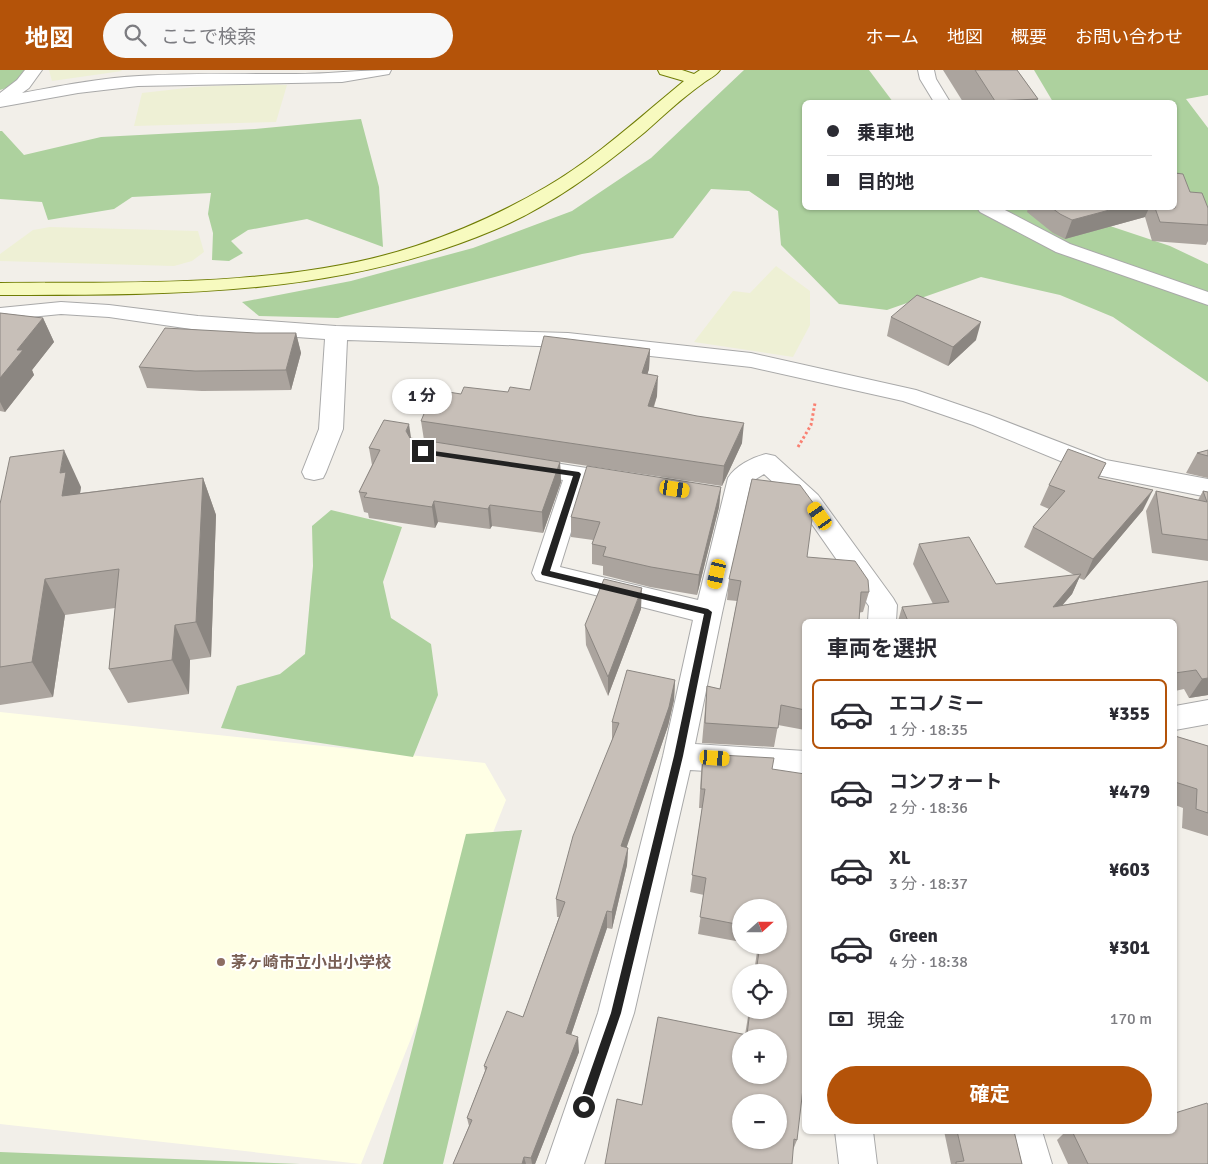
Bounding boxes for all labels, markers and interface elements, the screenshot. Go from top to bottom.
search box [103,13,453,58]
icon: search [121,21,149,49]
text: 地図 [25,23,73,53]
text: ここで検索 [161,25,256,49]
text: ホーム [866,26,919,48]
text: 地図 [947,26,983,48]
text: 概要 [1011,26,1047,48]
text: お問い合わせ [1075,26,1183,48]
text: 乗車地 [857,121,914,145]
text: 目的地 [857,170,914,194]
callout: 1 分 [393,378,453,414]
text: 1 分 [408,386,436,406]
route end [412,440,434,462]
car [659,479,690,499]
car [805,499,834,533]
car [706,558,727,590]
text: 車両を選択 [827,635,937,662]
icon: car [829,692,874,737]
text: エコノミー [889,692,984,716]
text: ¥355 [1109,702,1150,726]
text: 1 分 · 18:35 [889,720,968,740]
car [699,749,730,767]
icon: car [829,770,874,815]
text: コンフォート [889,770,1002,794]
text: ¥479 [1109,780,1150,804]
text: 2 分 · 18:36 [889,798,968,818]
text: XL [889,846,911,870]
icon: car [829,848,874,893]
text: ¥603 [1109,858,1150,882]
text: 3 分 · 18:37 [889,874,968,894]
north arrow [732,899,788,954]
map controls [732,899,787,1149]
text: Green [889,924,938,948]
icon: car [829,926,874,971]
text: ¥301 [1109,936,1150,960]
text: 4 分 · 18:38 [889,952,968,972]
place label: 茅ヶ崎市立小出小学校 [231,953,391,973]
marker: 茅ヶ崎市立小出小学校 [215,956,227,968]
button: locate [732,964,787,1019]
icon: cash [827,1005,855,1033]
text: 現金 [867,1009,905,1033]
text: 170 m [1110,1009,1152,1029]
button: + [732,1029,787,1084]
button: 確定 [827,1066,1152,1124]
button: − [732,1094,787,1149]
route start [573,1096,595,1118]

